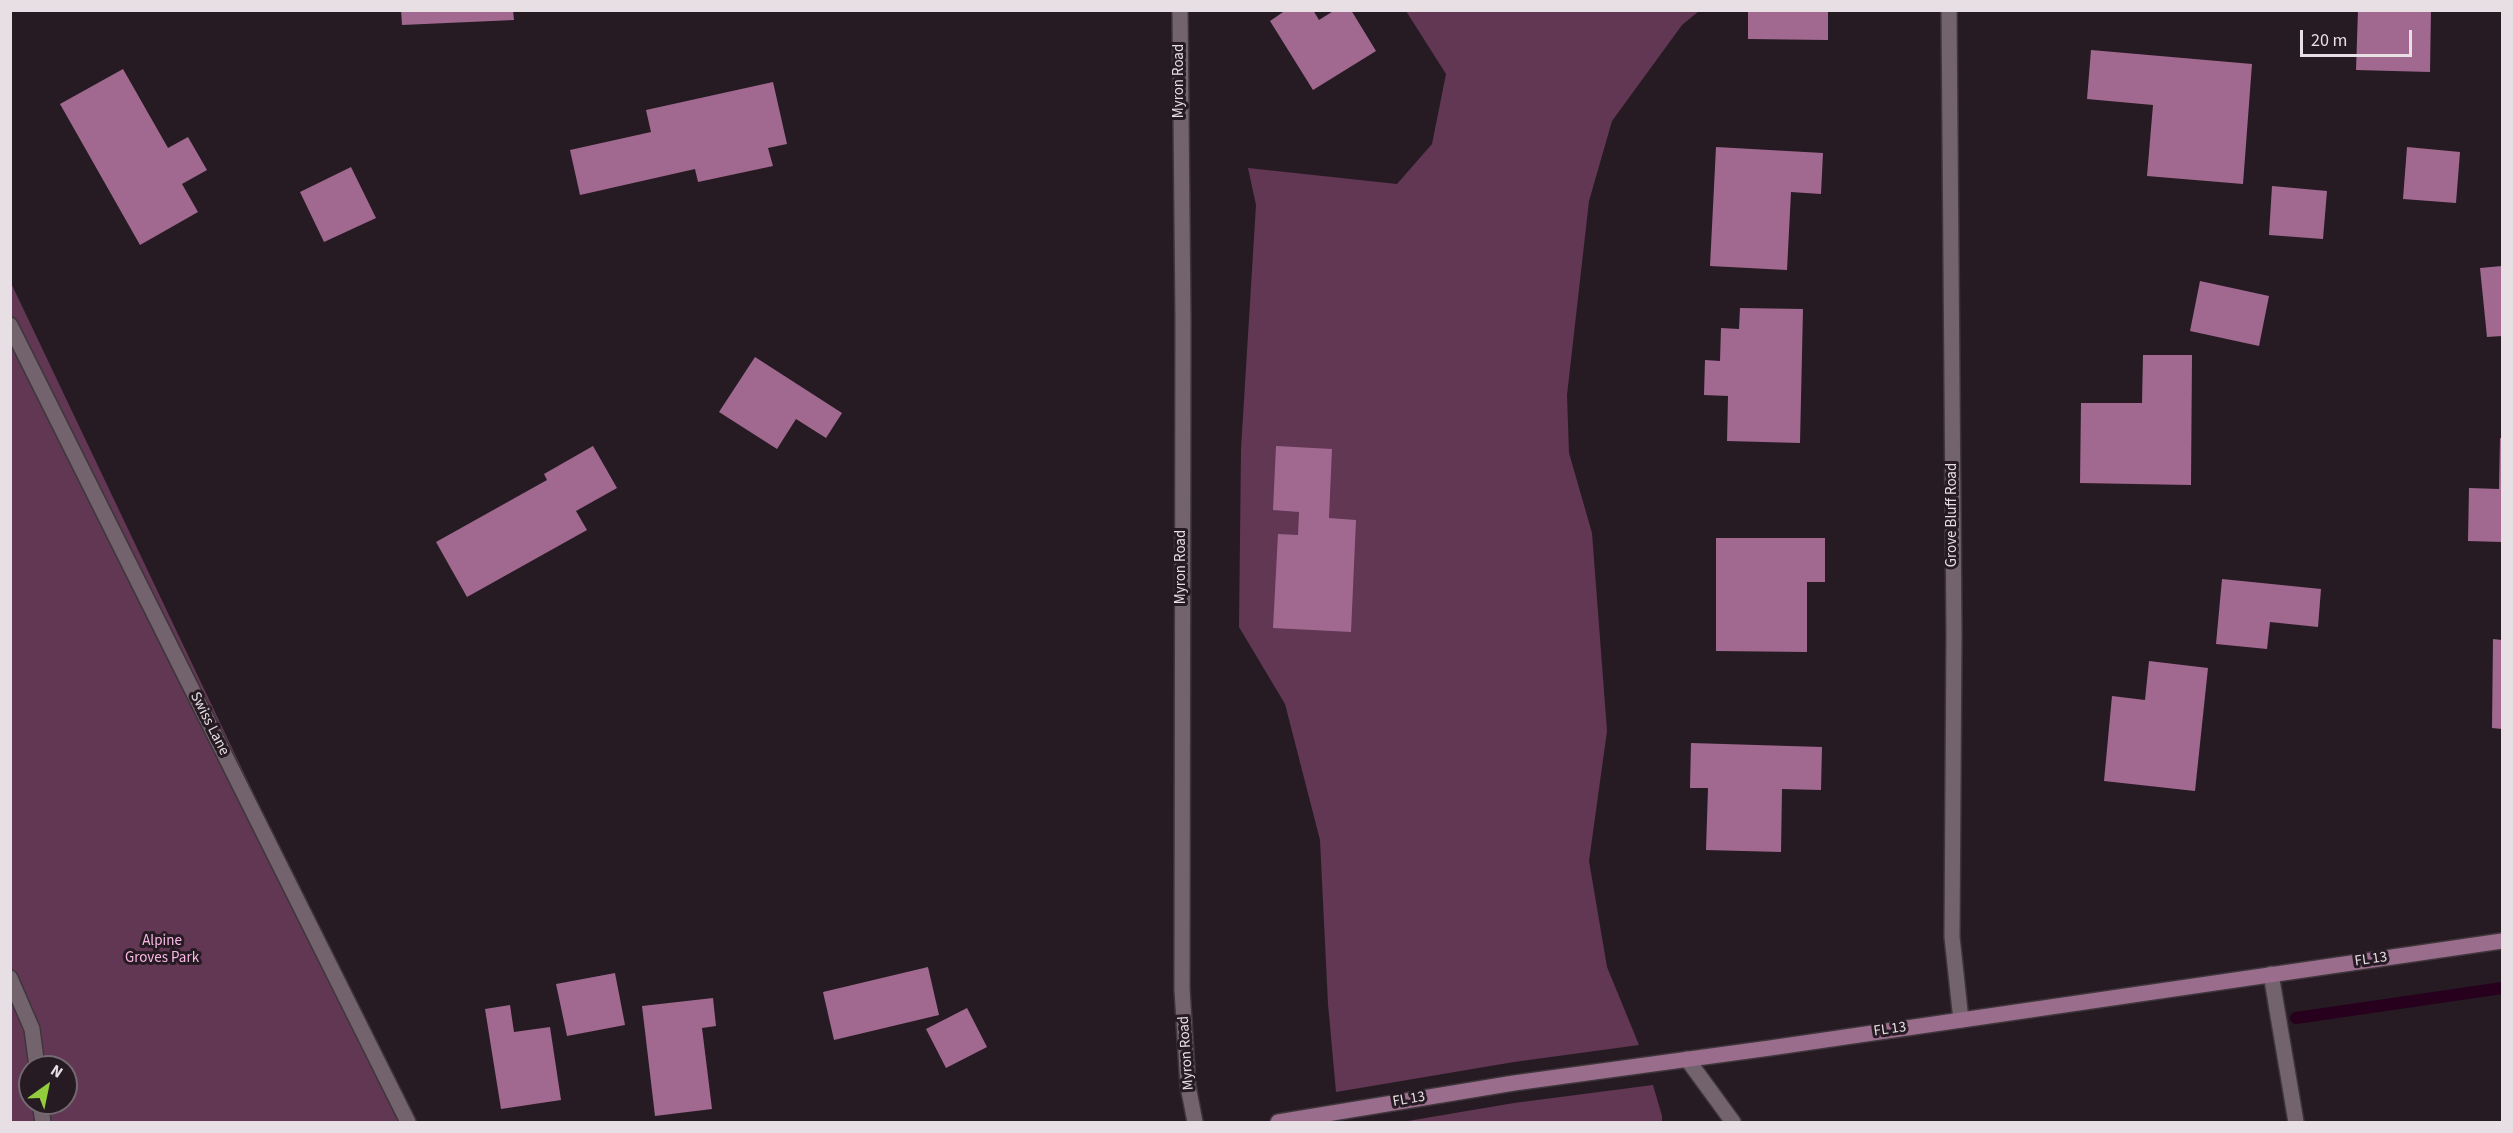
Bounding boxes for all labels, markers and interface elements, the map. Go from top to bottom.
scale bar [2303,18,2416,56]
text: 20 m [2311,28,2347,53]
street label: Myron Road [1171,44,1189,118]
street label: Grove Bluff Road [1944,463,1962,567]
street label: Myron Road [1173,530,1191,604]
street label: Swiss Lane [185,689,233,759]
park label: Alpine Groves Park [125,933,199,968]
street label: FL 13 [2354,949,2388,971]
street label: Myron Road [1175,1015,1199,1091]
street label: FL 13 [1873,1019,1907,1041]
north arrow [18,1055,78,1115]
text: N [46,1059,67,1084]
street label: FL 13 [1391,1088,1427,1112]

